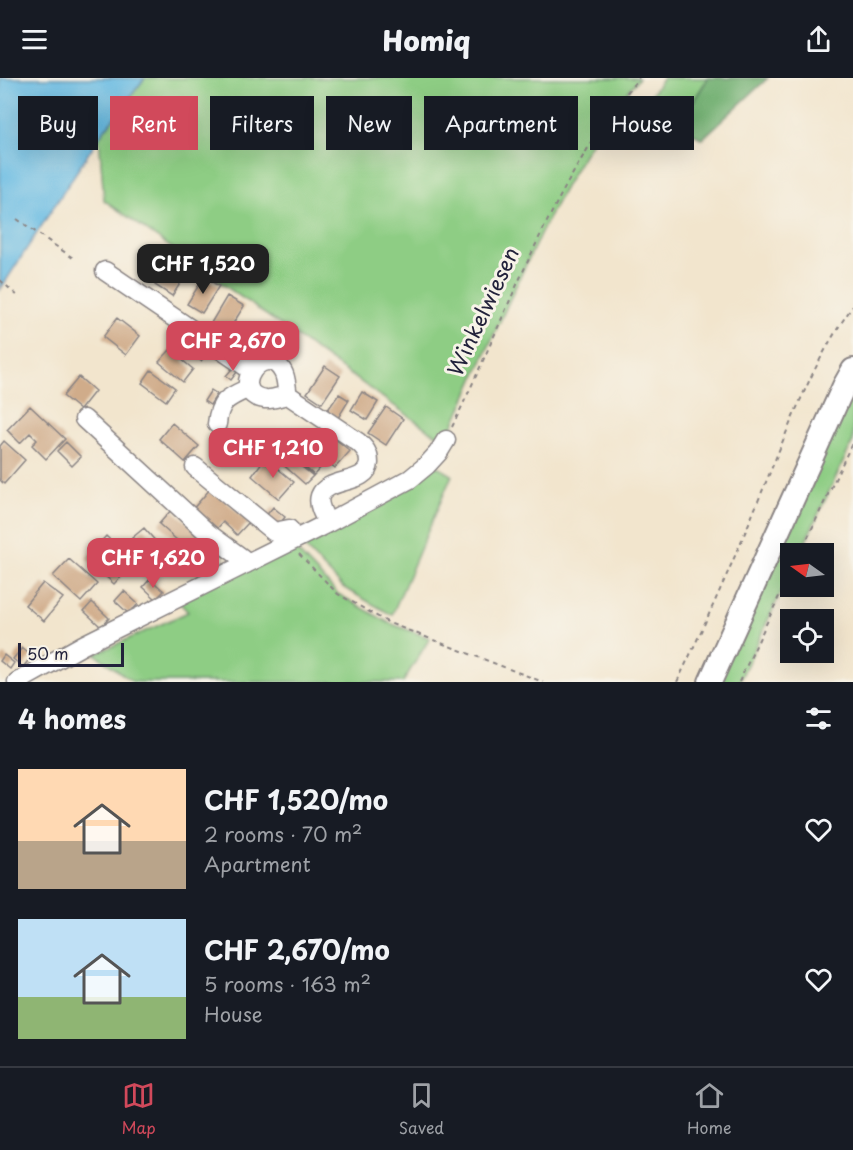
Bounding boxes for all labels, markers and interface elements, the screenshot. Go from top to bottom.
text: Homiq [383,19,470,60]
icon: menu [18,23,51,56]
icon: share [802,23,835,56]
chip: Buy [18,96,98,150]
chip: Rent [110,96,198,150]
chip: Filters [210,96,314,150]
chip: New [326,96,412,150]
chip: Apartment [424,96,578,150]
chip: House [590,96,694,150]
street label: Winkelwiesen [438,241,526,381]
pin: CHF 1,520 [134,244,272,295]
text: CHF 1,520 [151,248,255,278]
pin: CHF 2,670 [164,321,302,372]
text: CHF 2,670 [180,325,286,355]
pin: CHF 1,210 [204,428,342,479]
text: CHF 1,210 [223,432,323,462]
pin: CHF 1,620 [84,538,222,589]
text: CHF 1,620 [101,542,205,572]
north arrow [780,543,834,597]
map controls [780,543,834,663]
button: locate [780,609,834,663]
scale bar [18,640,124,668]
text: 50 m [27,641,68,665]
text: 4 homes [18,699,126,738]
icon: filters [802,702,835,735]
text: CHF 1,520/mo [204,780,388,819]
icon: home [66,793,138,865]
icon: heart [802,813,835,846]
text: 2 rooms · 70 m² [204,819,362,849]
text: Apartment [204,849,311,879]
text: CHF 2,670/mo [204,930,390,969]
icon: home [66,943,138,1015]
icon: heart [802,963,835,996]
text: 5 rooms · 163 m² [204,969,371,999]
text: House [204,999,263,1029]
tab: Map [121,1079,156,1139]
tab: Saved [399,1079,444,1139]
tab: Home [687,1079,732,1139]

